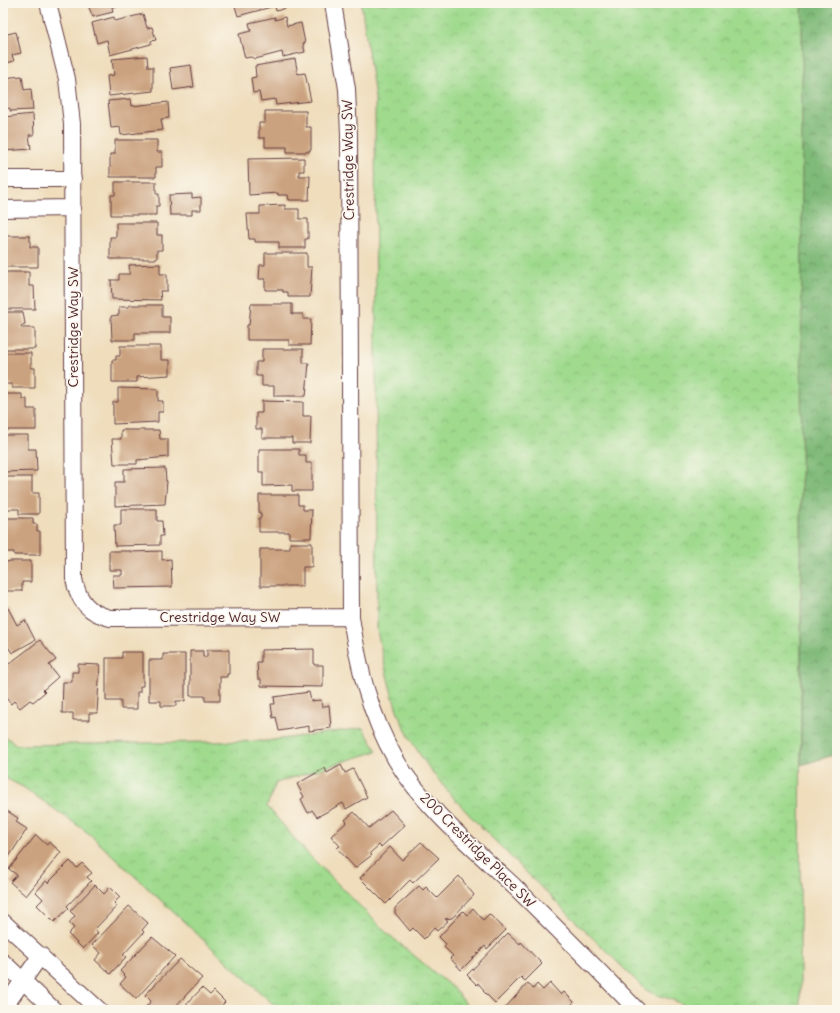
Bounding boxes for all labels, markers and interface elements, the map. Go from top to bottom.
street label: Crestridge Way SW [338,99,358,221]
street label: Crestridge Way SW [64,266,82,387]
street label: Crestridge Way SW [160,608,281,626]
street label: 200 Crestridge Place SW [416,788,540,912]

